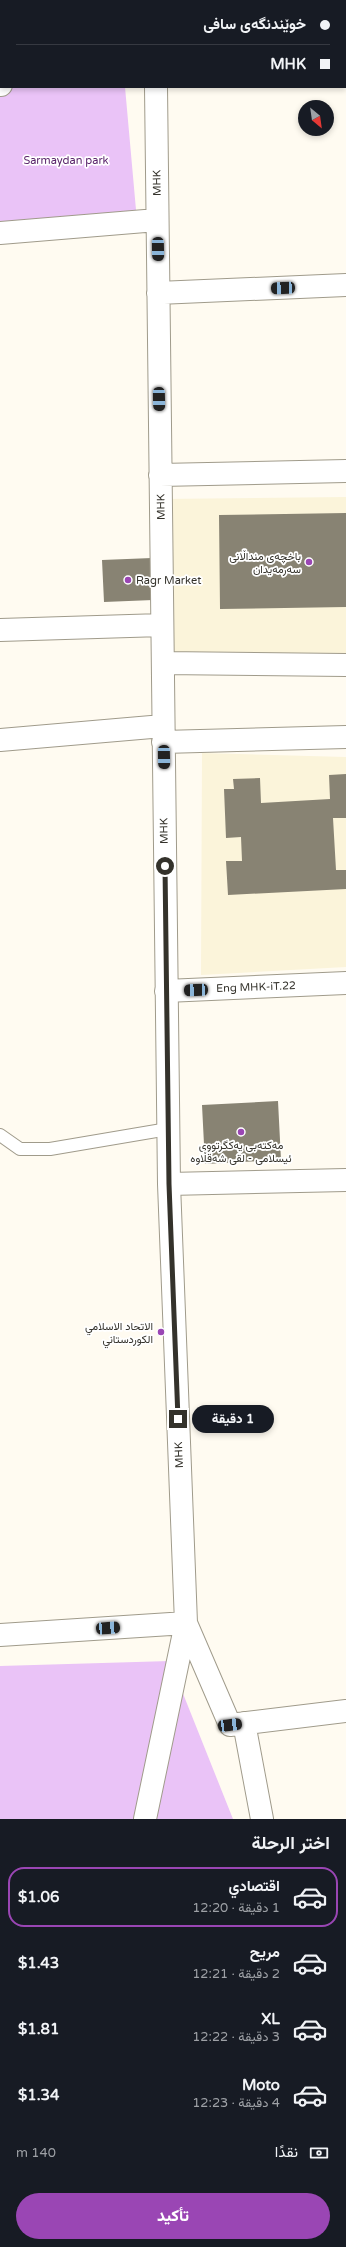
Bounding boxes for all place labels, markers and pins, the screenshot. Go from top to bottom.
place label: باخچەی منداڵانی سەرمەیدان [229,550,301,576]
marker: باخچەی منداڵانی سەرمەیدان [304,557,314,567]
place label: Ragr Market [136,574,201,587]
marker: Ragr Market [123,575,133,585]
marker: مەکتەبی یەکگرتووی ئیسلامی - لقی شەقڵاوە [236,1127,246,1137]
place label: مەکتەبی یەکگرتووی ئیسلامی - لقی شەقڵاوە [190,1139,292,1165]
place label: الاتحاد الاسلامي الكوردستاني [85,1320,153,1349]
marker: الاتحاد الاسلامي الكوردستاني [156,1327,166,1337]

